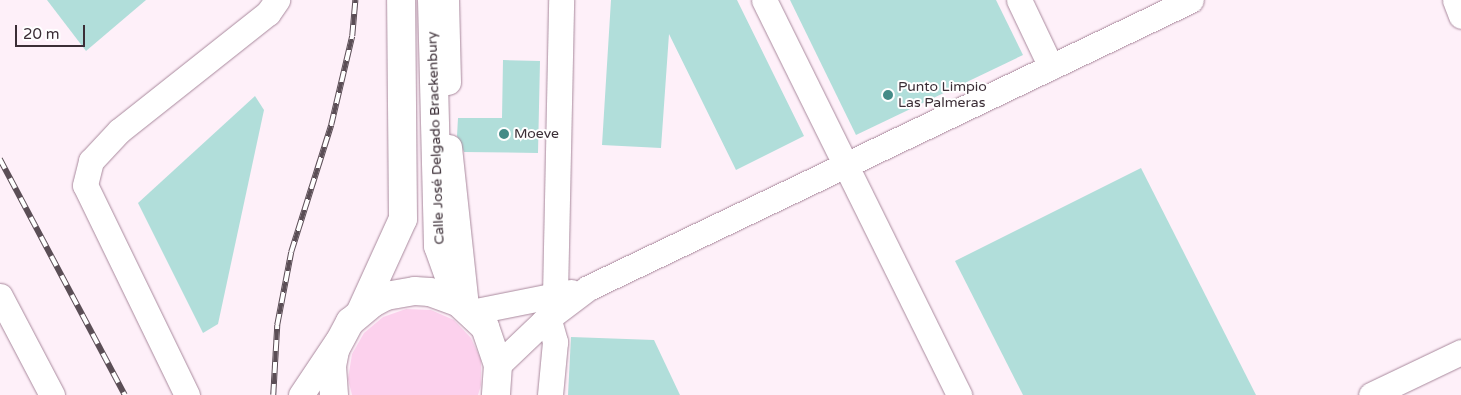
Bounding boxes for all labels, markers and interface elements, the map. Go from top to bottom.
scale bar [18,15,88,47]
text: 20 m [23,25,60,43]
street label: Calle José Delgado Brackenbury [424,31,448,245]
place label: Punto Limpio Las Palmeras [898,79,987,111]
marker: Punto Limpio Las Palmeras [882,89,894,101]
place label: Moeve [514,126,559,142]
marker: Moeve [498,128,510,140]

